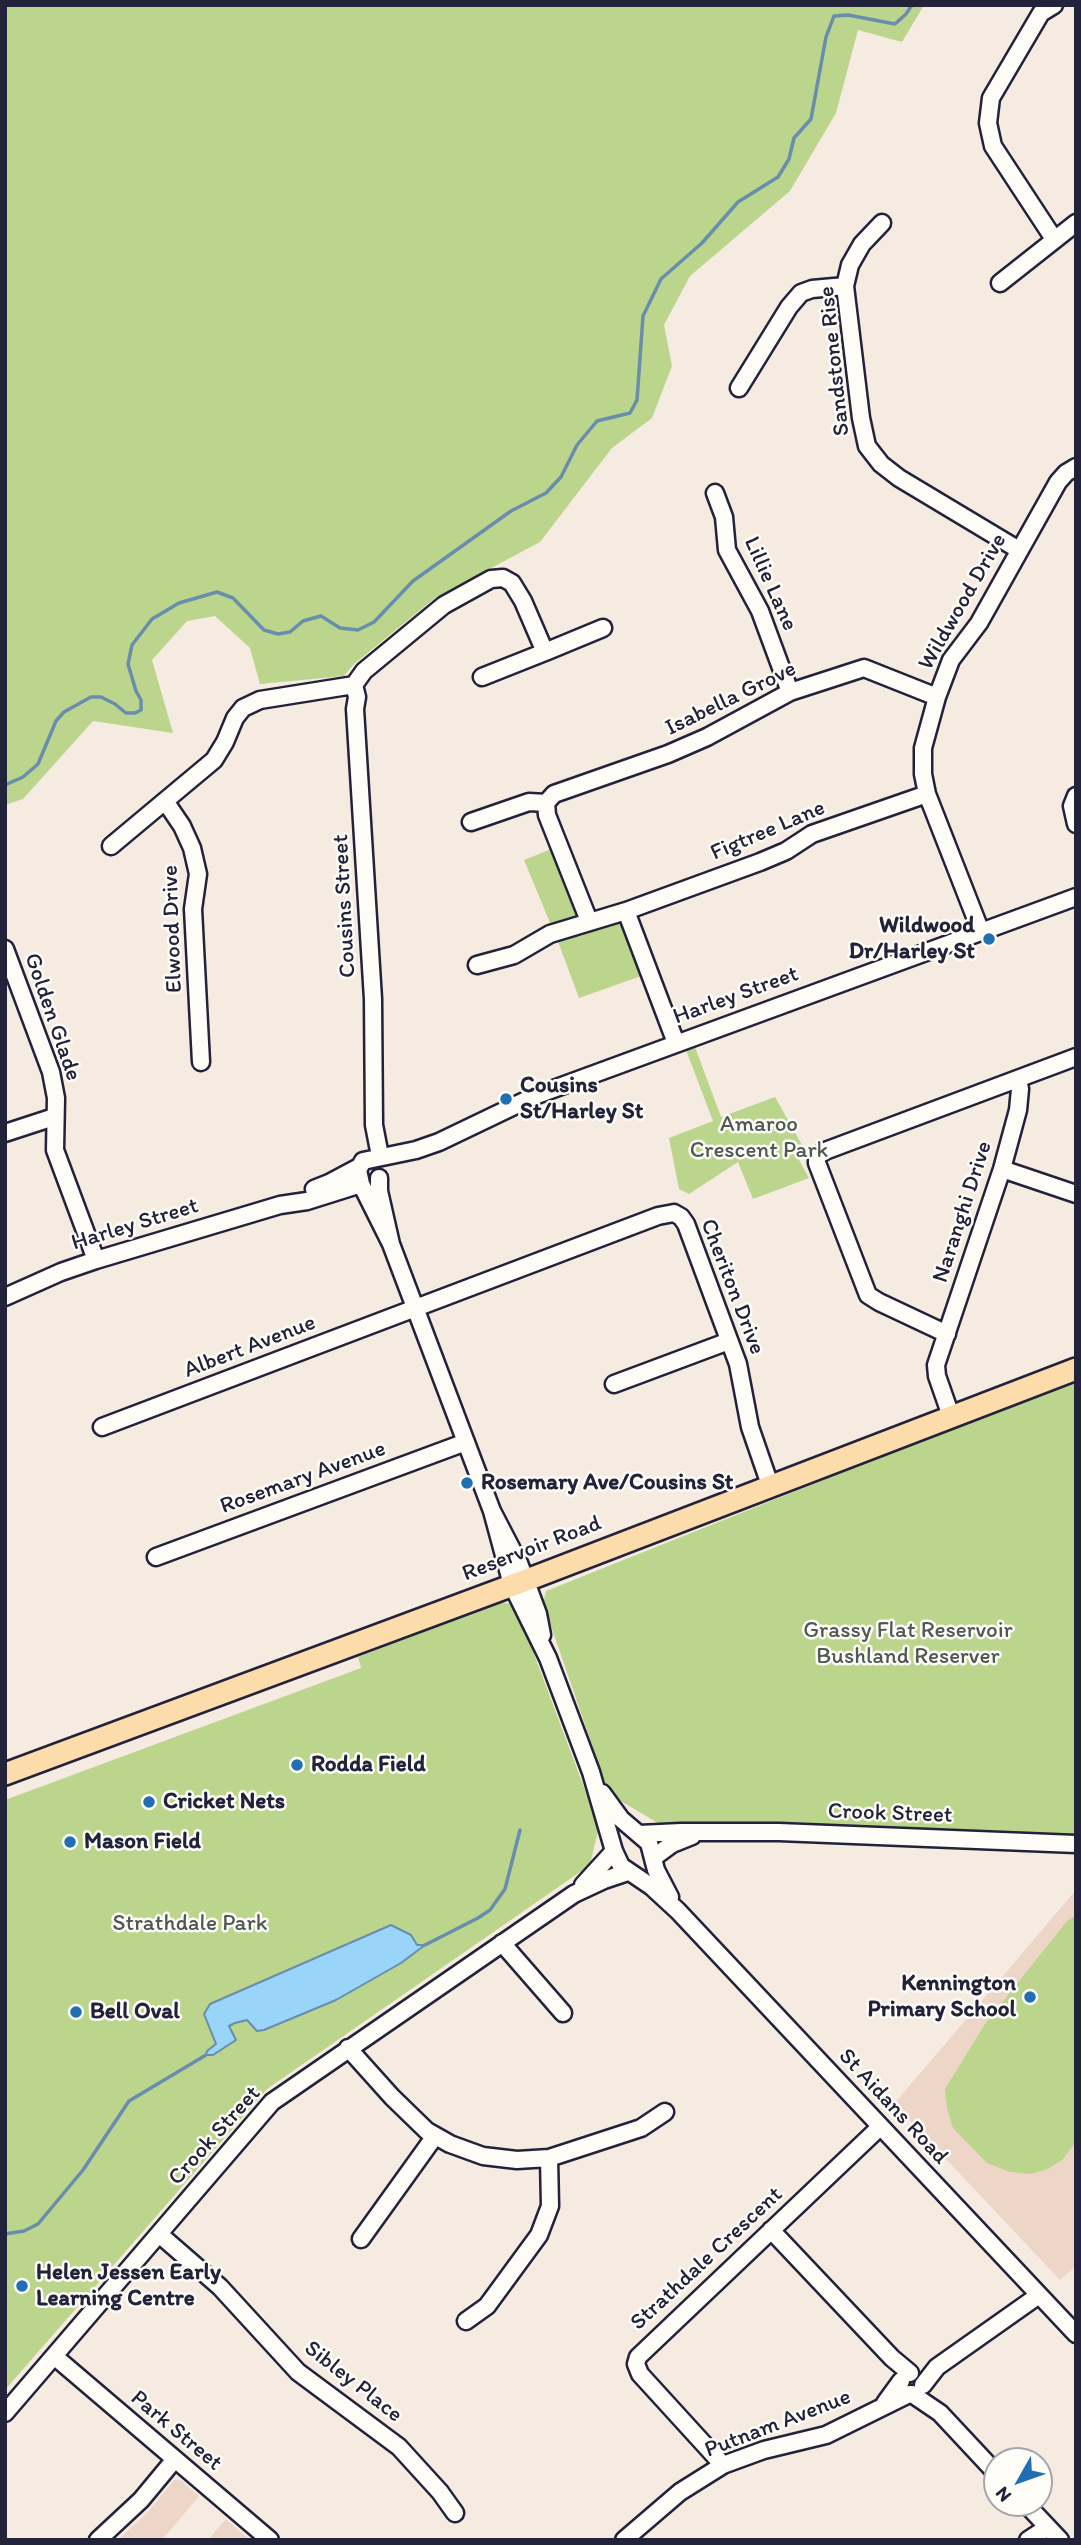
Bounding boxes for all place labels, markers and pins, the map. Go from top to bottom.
place label: Wildwood Dr/Harley St [849,912,975,966]
marker: Wildwood Dr/Harley St [981,931,997,947]
place label: Cousins St/Harley St [520,1072,643,1126]
marker: Cousins St/Harley St [498,1091,514,1107]
place label: Rosemary Ave/Cousins St [481,1469,733,1497]
marker: Rosemary Ave/Cousins St [459,1475,475,1491]
place label: Rodda Field [311,1751,425,1779]
marker: Rodda Field [289,1757,305,1773]
place label: Cricket Nets [163,1788,285,1816]
marker: Cricket Nets [141,1794,157,1810]
place label: Mason Field [84,1828,201,1856]
marker: Mason Field [62,1834,78,1850]
place label: Kennington Primary School [867,1970,1016,2024]
marker: Kennington Primary School [1022,1989,1038,2005]
place label: Bell Oval [90,1998,180,2026]
marker: Bell Oval [68,2004,84,2020]
place label: Helen Jessen Early Learning Centre [36,2259,221,2313]
marker: Helen Jessen Early Learning Centre [14,2278,30,2294]

